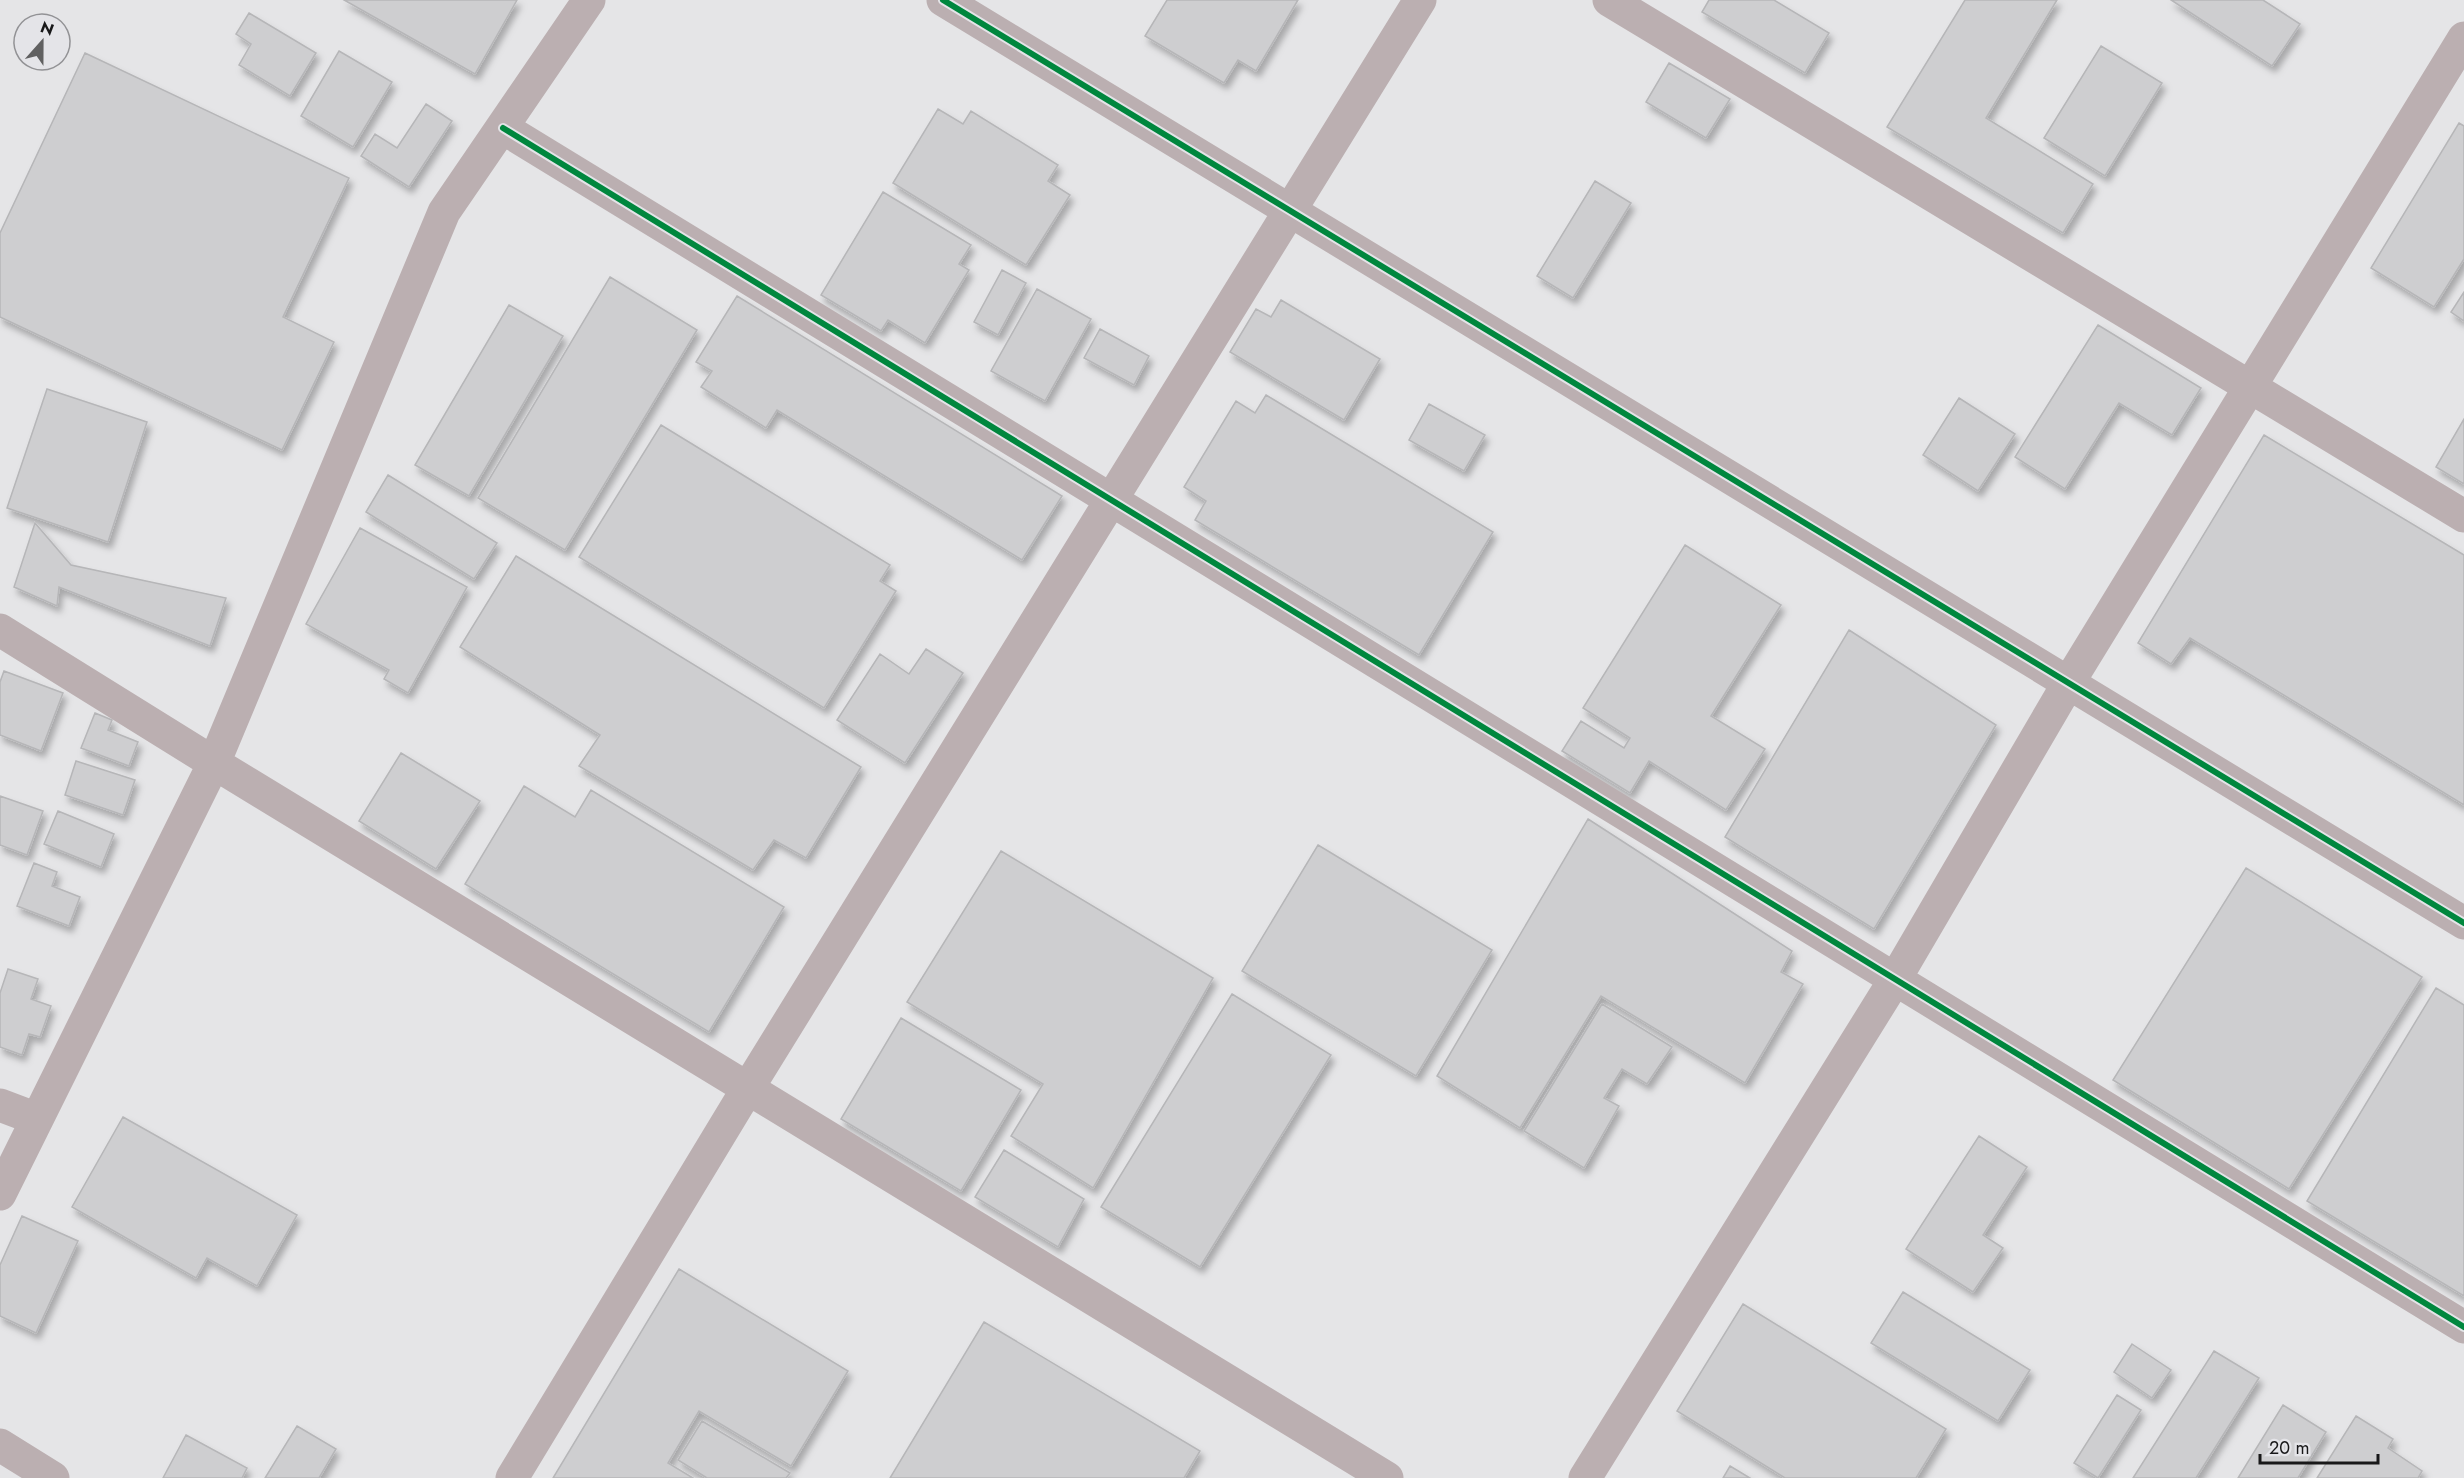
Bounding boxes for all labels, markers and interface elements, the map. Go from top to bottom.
north arrow [12,12,72,72]
text: N [37,15,57,41]
scale bar [2260,1427,2378,1465]
text: 20 m [2269,1435,2309,1461]

